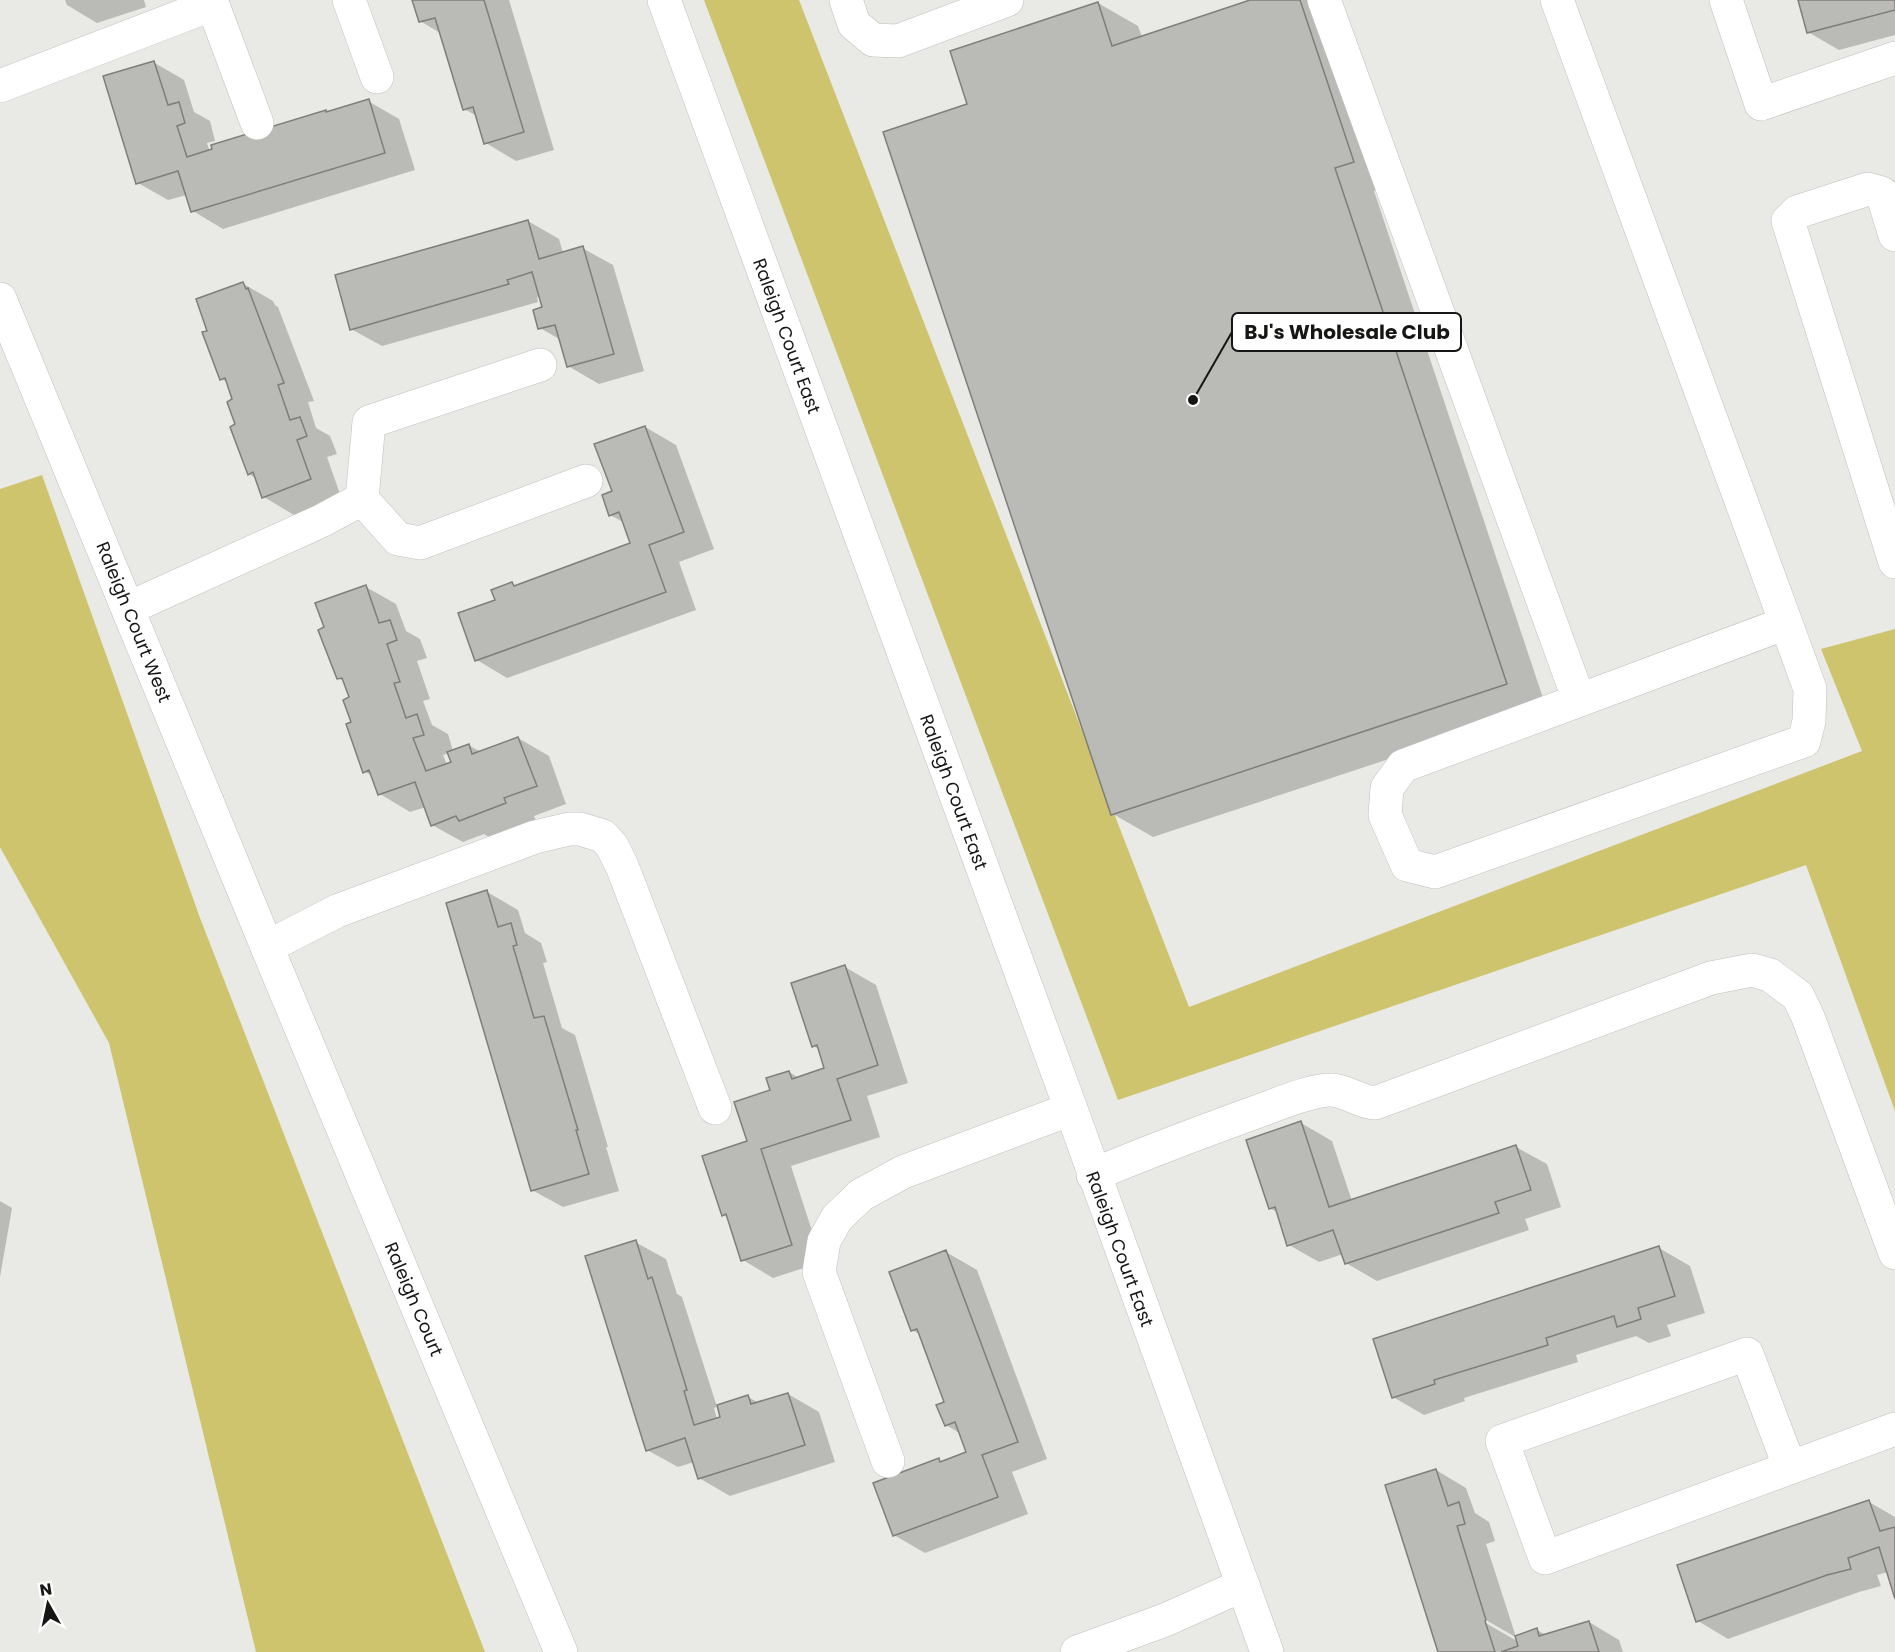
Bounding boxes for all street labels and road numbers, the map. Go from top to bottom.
street label: Raleigh Court East [747,255,827,417]
street label: Raleigh Court West [90,538,178,706]
street label: Raleigh Court East [914,711,994,873]
street label: Raleigh Court East [1080,1168,1160,1330]
street label: Raleigh Court [379,1238,449,1360]

